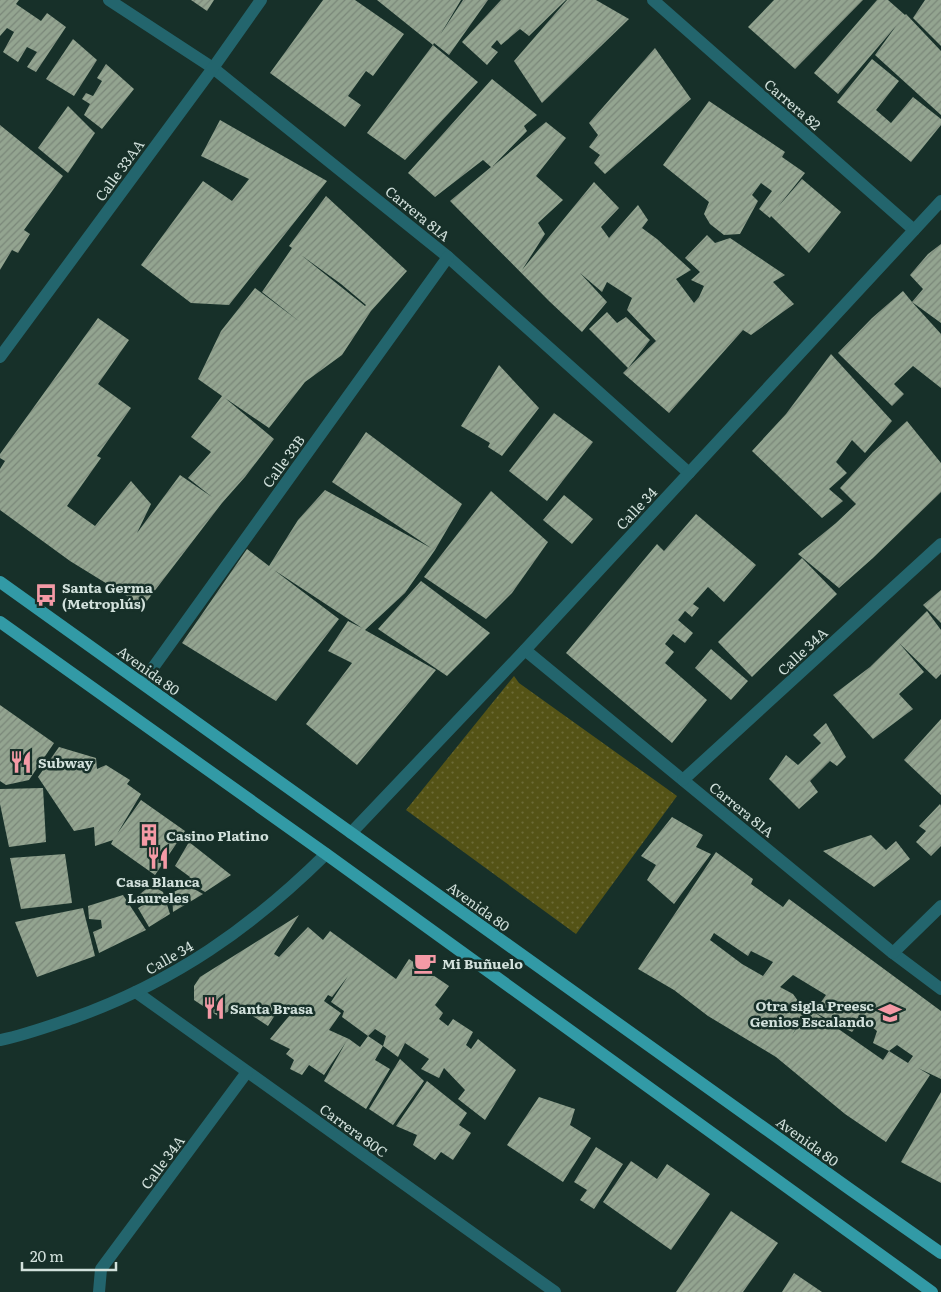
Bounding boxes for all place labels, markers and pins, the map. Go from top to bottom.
place label: Santa Germa (Metroplús) [62,577,154,613]
bus stop icon: Santa Germa (Metroplús) [33,582,59,608]
restaurant icon: Subway [8,749,34,775]
place label: Subway [38,752,93,772]
building icon: Casino Platino [136,822,162,848]
place label: Casino Platino [166,825,269,845]
restaurant icon: Casa Blanca Laureles [145,845,171,871]
place label: Casa Blanca Laureles [116,871,201,907]
cafe icon: Mi Buñuelo [412,950,438,976]
place label: Mi Buñuelo [442,953,523,973]
restaurant icon: Santa Brasa [201,995,227,1021]
place label: Otra sigla Preesc Genios Escalando [750,995,874,1031]
place label: Santa Brasa [230,998,314,1018]
school or university icon: Otra sigla Preesc Genios Escalando [877,1000,903,1026]

